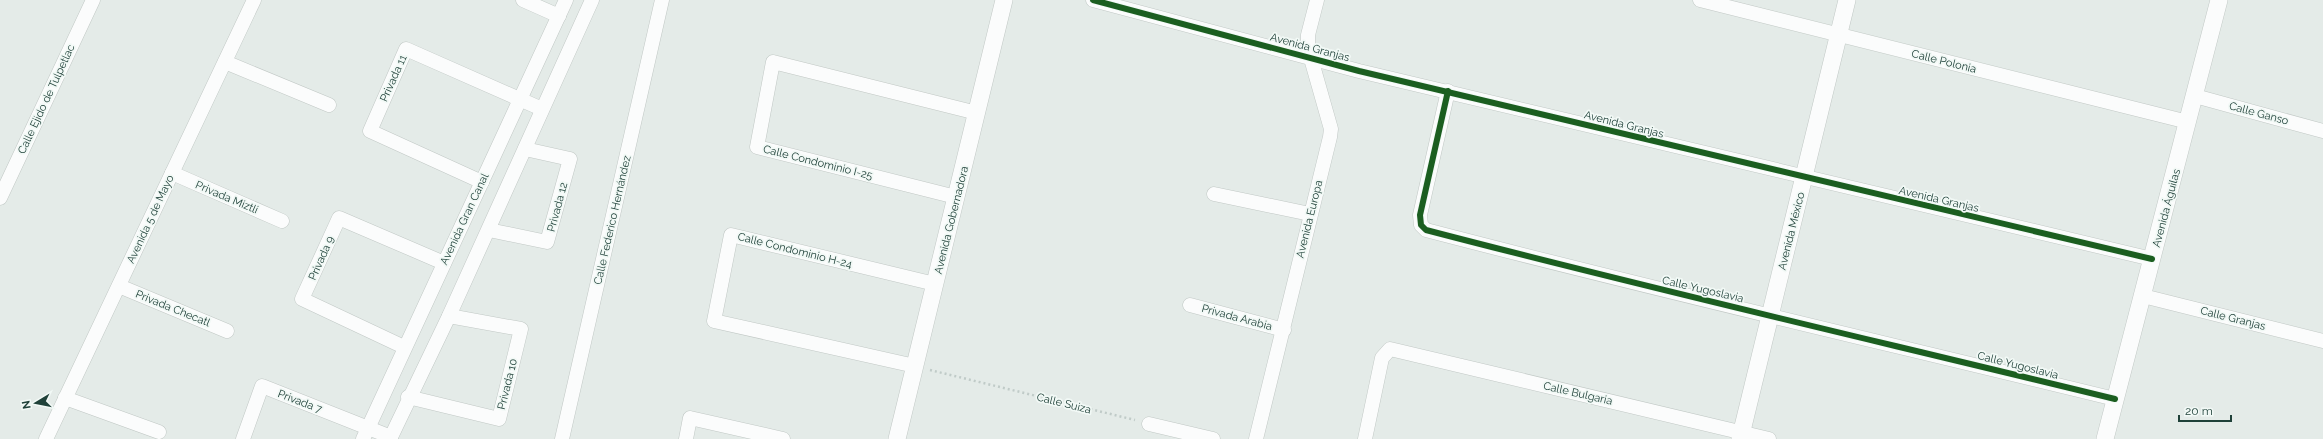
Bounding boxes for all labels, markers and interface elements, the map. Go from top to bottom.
street label: Avenida Granjas [1269,31,1351,64]
street label: Calle Ejido de Tulpetlac [15,42,78,156]
street label: Calle Polonia [1910,47,1978,76]
street label: Privada 11 [377,53,410,104]
street label: Calle Ganso [2228,99,2290,128]
street label: Avenida Granjas [1583,108,1665,141]
street label: Calle Condominio I-25 [762,143,874,182]
street label: Calle Federico Hernández [591,154,634,286]
street label: Avenida Gobernadora [932,165,971,275]
street label: Avenida Águilas [2149,167,2183,249]
street label: Avenida Gran Canal [438,171,491,267]
street label: Avenida 5 de Mayo [124,172,177,266]
street label: Privada Miztli [193,178,260,217]
street label: Avenida Europa [1294,179,1325,259]
street label: Privada 12 [545,181,570,233]
street label: Avenida Granjas [1898,184,1980,215]
street label: Avenida México [1776,190,1808,271]
street label: Calle Condominio H-24 [736,230,854,271]
street label: Privada 9 [306,234,337,282]
street label: Calle Yugoslavia [1661,274,1745,305]
street label: Privada Checatl [134,288,212,329]
street label: Privada Arabia [1200,302,1274,333]
street label: Calle Granjas [2199,304,2267,333]
street label: Calle Yugoslavia [1976,349,2060,382]
street label: Privada 10 [495,357,520,411]
street label: Calle Bulgaria [1542,379,1614,408]
north arrow [16,383,56,423]
street label: Privada 7 [276,387,324,416]
street label: Calle Suiza [1035,390,1093,417]
scale bar [2179,397,2231,423]
text: N [20,399,34,410]
text: 20 m [2185,404,2213,418]

